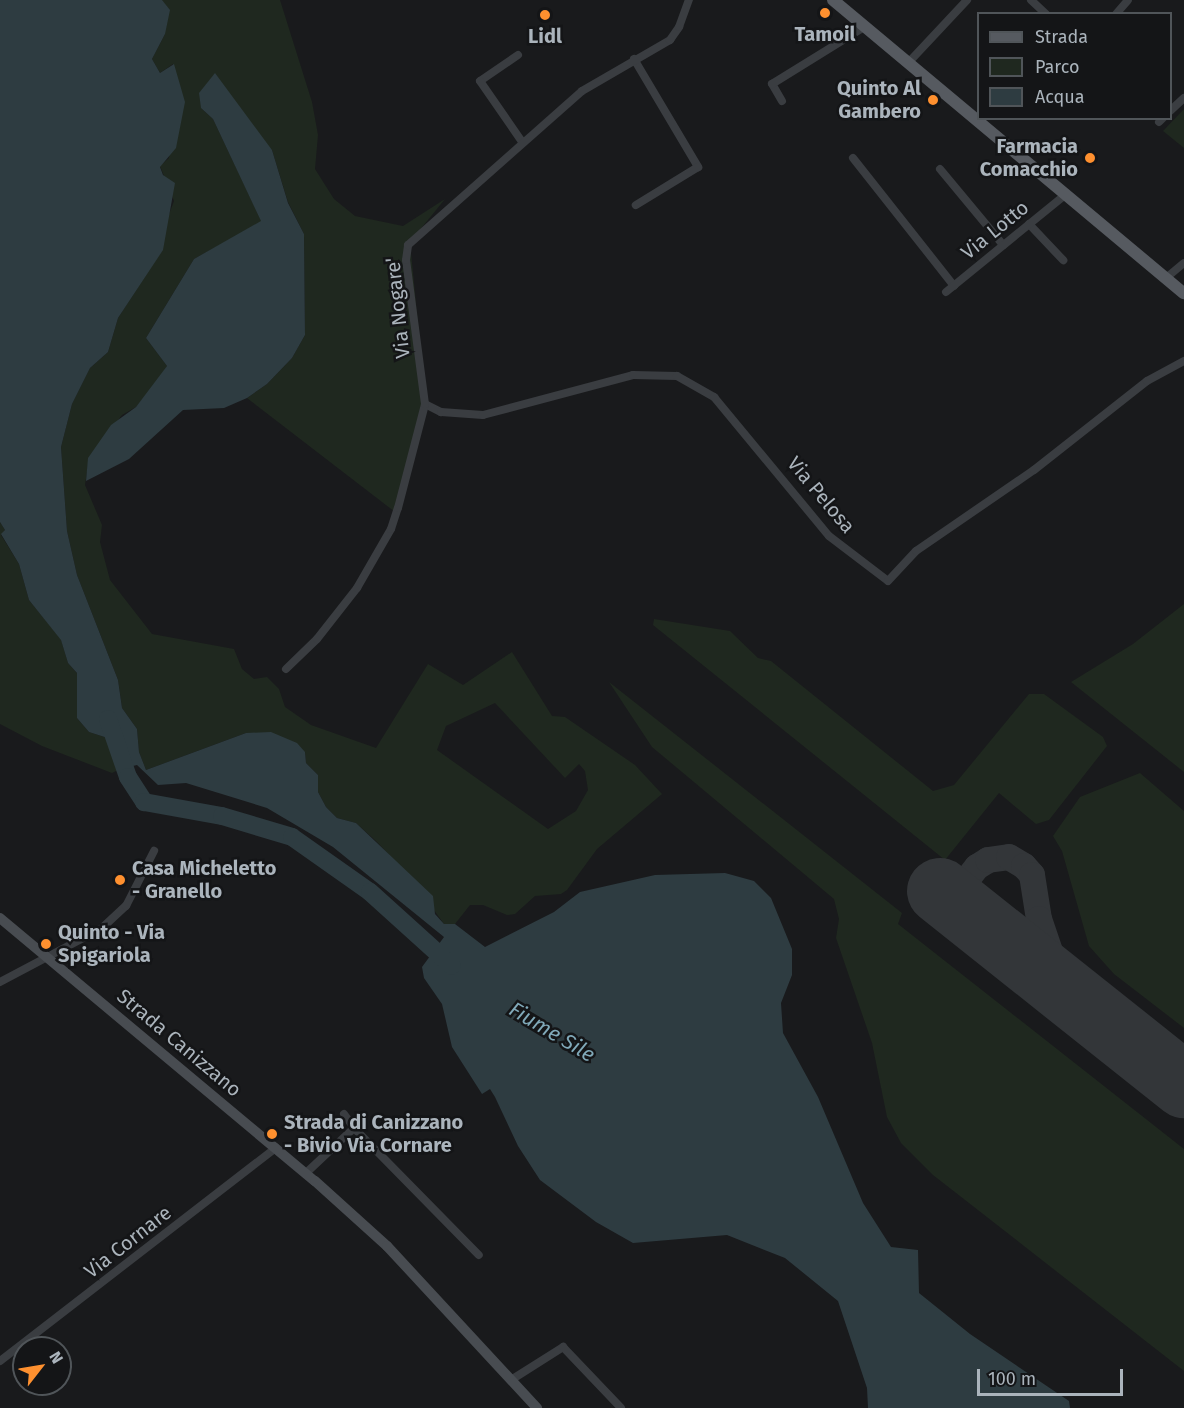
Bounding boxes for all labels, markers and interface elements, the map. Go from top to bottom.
marker: Tamoil [818,6,832,20]
marker: Lidl [538,8,552,22]
legend [977,12,1172,120]
place label: Tamoil [795,22,855,46]
place label: Lidl [528,24,562,48]
text: Strada [1035,26,1088,48]
text: Parco [1035,56,1079,78]
place label: Quinto Al Gambero [837,77,921,124]
text: Acqua [1035,86,1085,108]
marker: Quinto Al Gambero [926,93,940,107]
place label: Farmacia Comacchio [980,134,1078,181]
marker: Farmacia Comacchio [1083,151,1097,165]
street label: Via Lotto [956,196,1034,264]
street label: Via Nogare' [381,256,415,360]
street label: Via Pelosa [782,452,860,538]
place label: Casa Micheletto - Granello [132,856,276,903]
marker: Casa Micheletto - Granello [113,873,127,887]
place label: Quinto - Via Spigariola [58,921,165,968]
marker: Quinto - Via Spigariola [39,937,53,951]
street label: Strada Canizzano [112,984,246,1102]
water label: Fiume Sile [505,997,599,1067]
place label: Strada di Canizzano - Bivio Via Cornare [284,1110,463,1157]
marker: Strada di Canizzano - Bivio Via Cornare [265,1127,279,1141]
street label: Via Cornare [80,1201,176,1283]
north arrow [12,1336,72,1396]
text: N [45,1348,67,1367]
scale bar [980,1357,1126,1395]
text: 100 m [988,1368,1036,1390]

